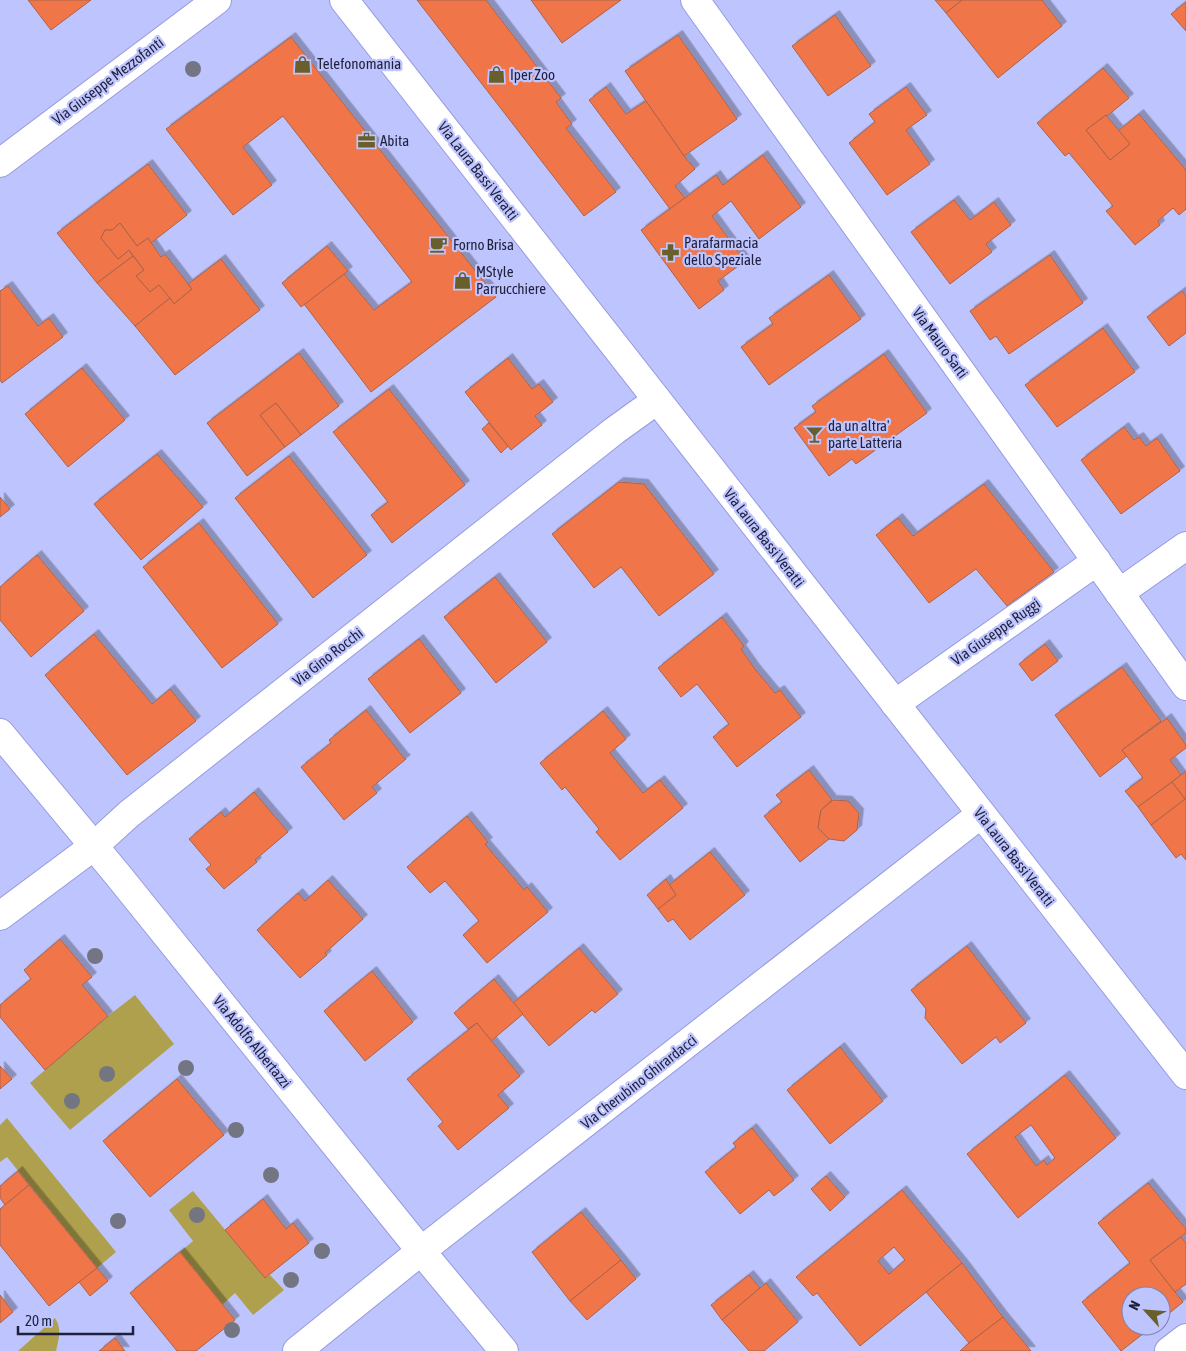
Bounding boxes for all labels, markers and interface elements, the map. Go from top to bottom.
street label: Via Giuseppe Mezzofanti [49,33,166,128]
shop icon: Telefonomania [293,54,313,74]
place label: Telefonomania [317,55,401,72]
shop icon: Iper Zoo [486,65,506,85]
place label: Iper Zoo [510,66,555,83]
street label: Via Laura Bassi Veratti [435,118,522,223]
office icon: Abita [356,131,376,151]
place label: Abita [380,132,409,149]
place label: Parafarmacia dello Speziale [684,234,762,268]
cafe icon: Forno Brisa [429,235,449,255]
place label: Forno Brisa [453,236,514,253]
pharmacy icon: Parafarmacia dello Speziale [660,242,680,262]
place label: MStyle Parrucchiere [476,263,546,297]
shop icon: MStyle Parrucchiere [452,271,472,291]
street label: Via Mauro Sarti [909,304,972,381]
place label: da un altra' parte Latteria [828,417,902,451]
bar icon: da un altra' parte Latteria [804,425,824,445]
street label: Via Laura Bassi Veratti [721,485,808,590]
street label: Via Giuseppe Ruggi [948,595,1043,669]
street label: Via Gino Rocchi [289,624,366,689]
street label: Via Laura Bassi Veratti [971,804,1058,909]
street label: Via Adolfo Albertazzi [210,992,295,1091]
street label: Via Cherubino Ghirardacci [577,1031,700,1132]
north arrow [1121,1286,1171,1336]
text: N [1125,1298,1143,1313]
scale bar [18,1304,132,1336]
text: 20 m [25,1312,52,1329]

